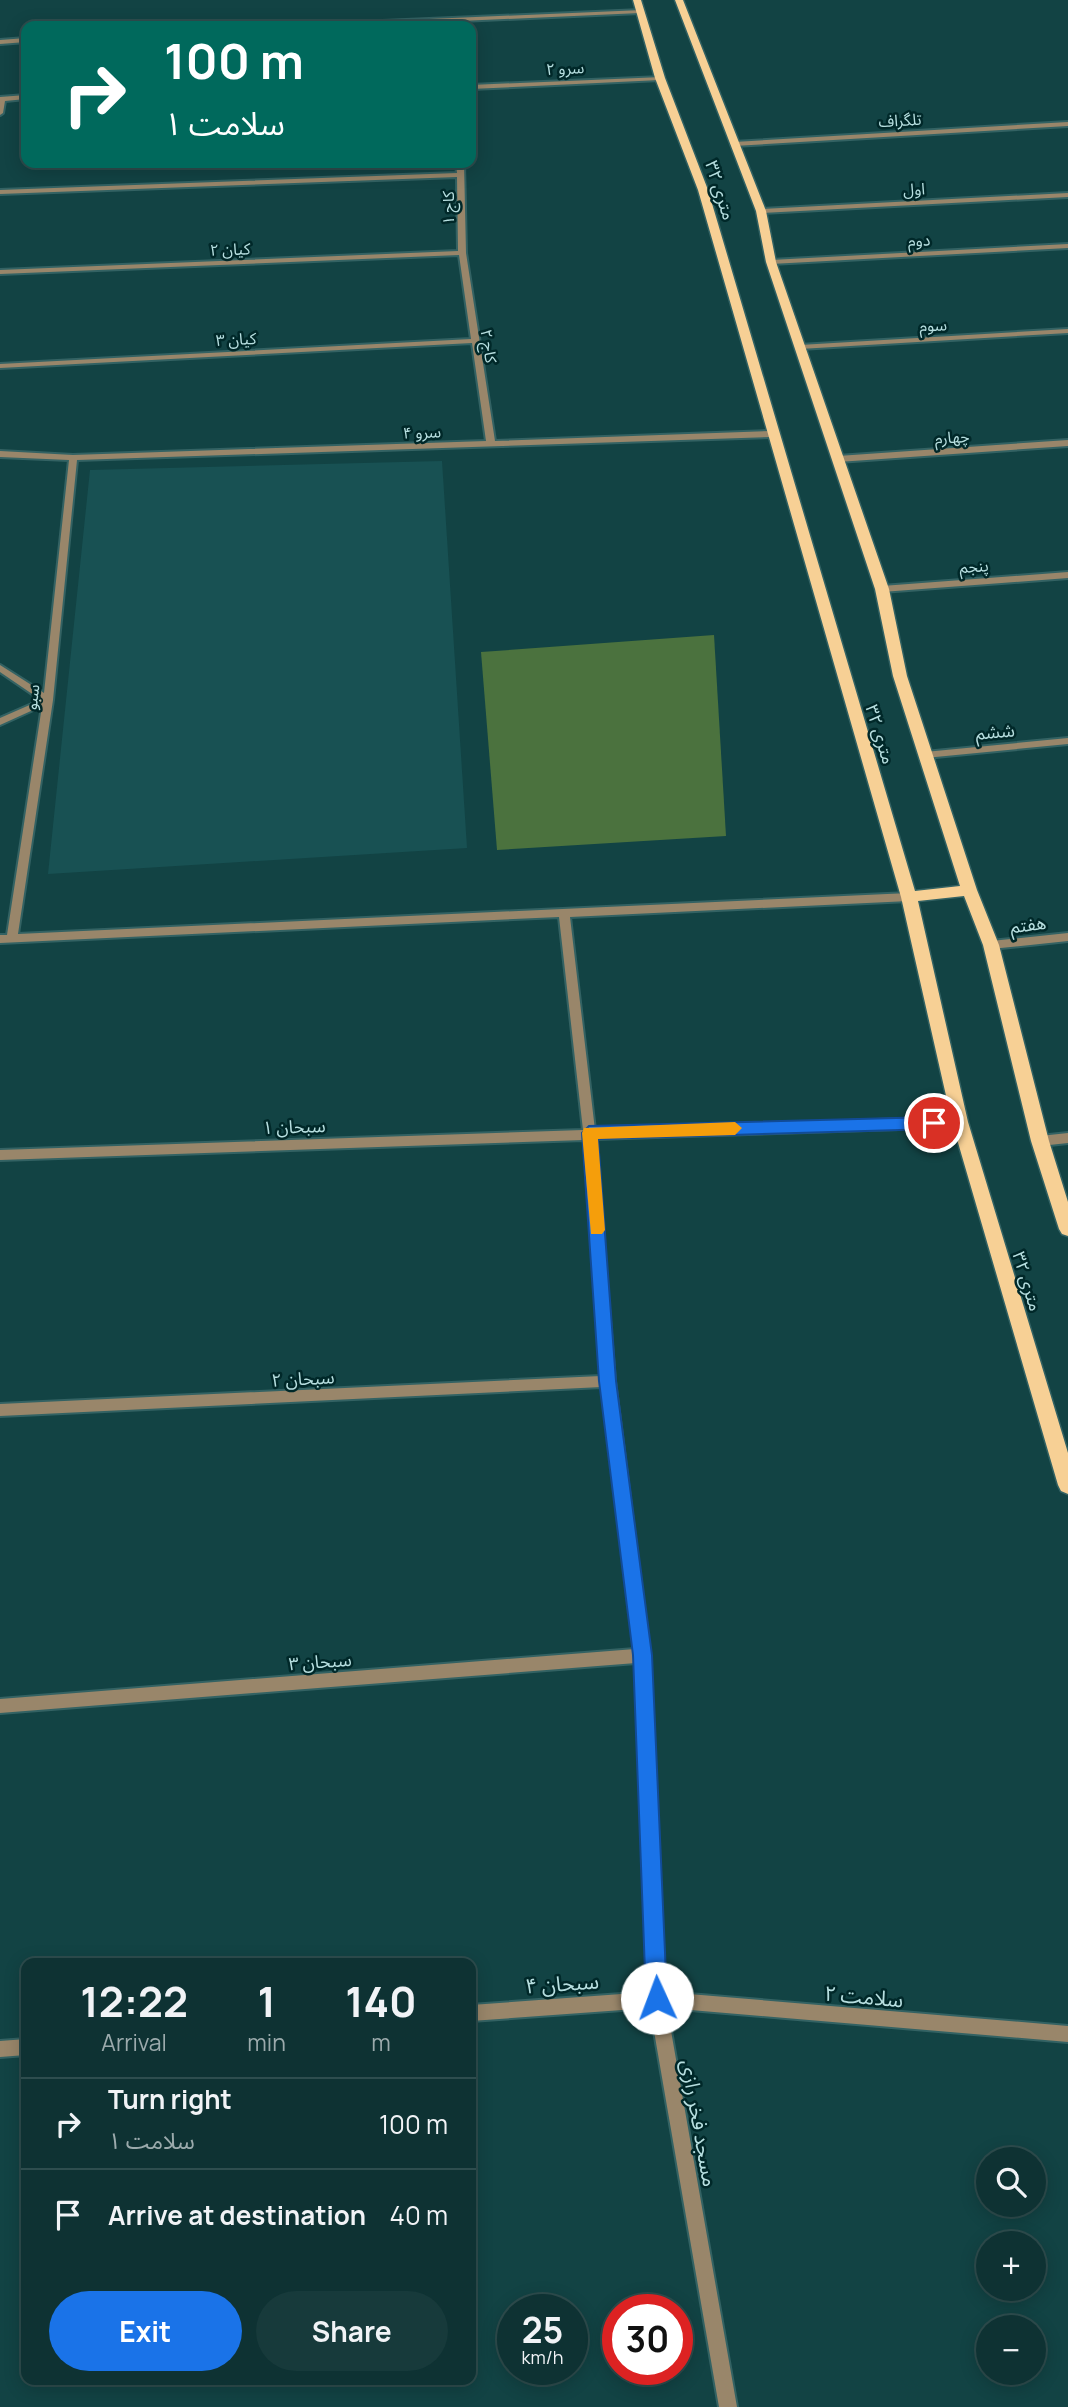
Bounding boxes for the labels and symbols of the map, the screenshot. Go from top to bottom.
street label: سرو ۲ [545,56,585,80]
street label: تلگراف [878,108,922,132]
street label: ۳۲ متری [700,157,742,223]
street label: اول [902,177,926,201]
street label: کاج ۱ [437,191,461,225]
street label: دوم [907,228,931,254]
street label: کیان ۲ [209,237,251,261]
street label: سوم [919,313,948,339]
street label: کیان ۳ [215,327,257,351]
street label: کاج ۲ [474,328,503,365]
street label: سرو ۴ [402,420,442,444]
street label: چهارم [934,425,970,451]
street label: پنجم [959,554,990,580]
street label: سبو [20,683,44,711]
street label: ۳۲ متری [861,701,901,767]
street label: ششم [974,717,1016,747]
street label: هفتم [1009,910,1048,940]
pin [904,1093,964,1153]
street label: سبحان ۱ [262,1113,326,1139]
street label: ۳۲ متری [1008,1248,1048,1314]
street label: سبحان ۲ [271,1364,335,1392]
street label: سبحان ۳ [288,1647,352,1675]
position arrow [620,1961,694,2035]
street label: سبحان ۴ [524,1966,600,2000]
street label: سلامت ۲ [823,1979,905,2013]
street label: مسجد فخر رازی [675,2057,725,2189]
speed limit sign: 30 [602,2294,693,2385]

